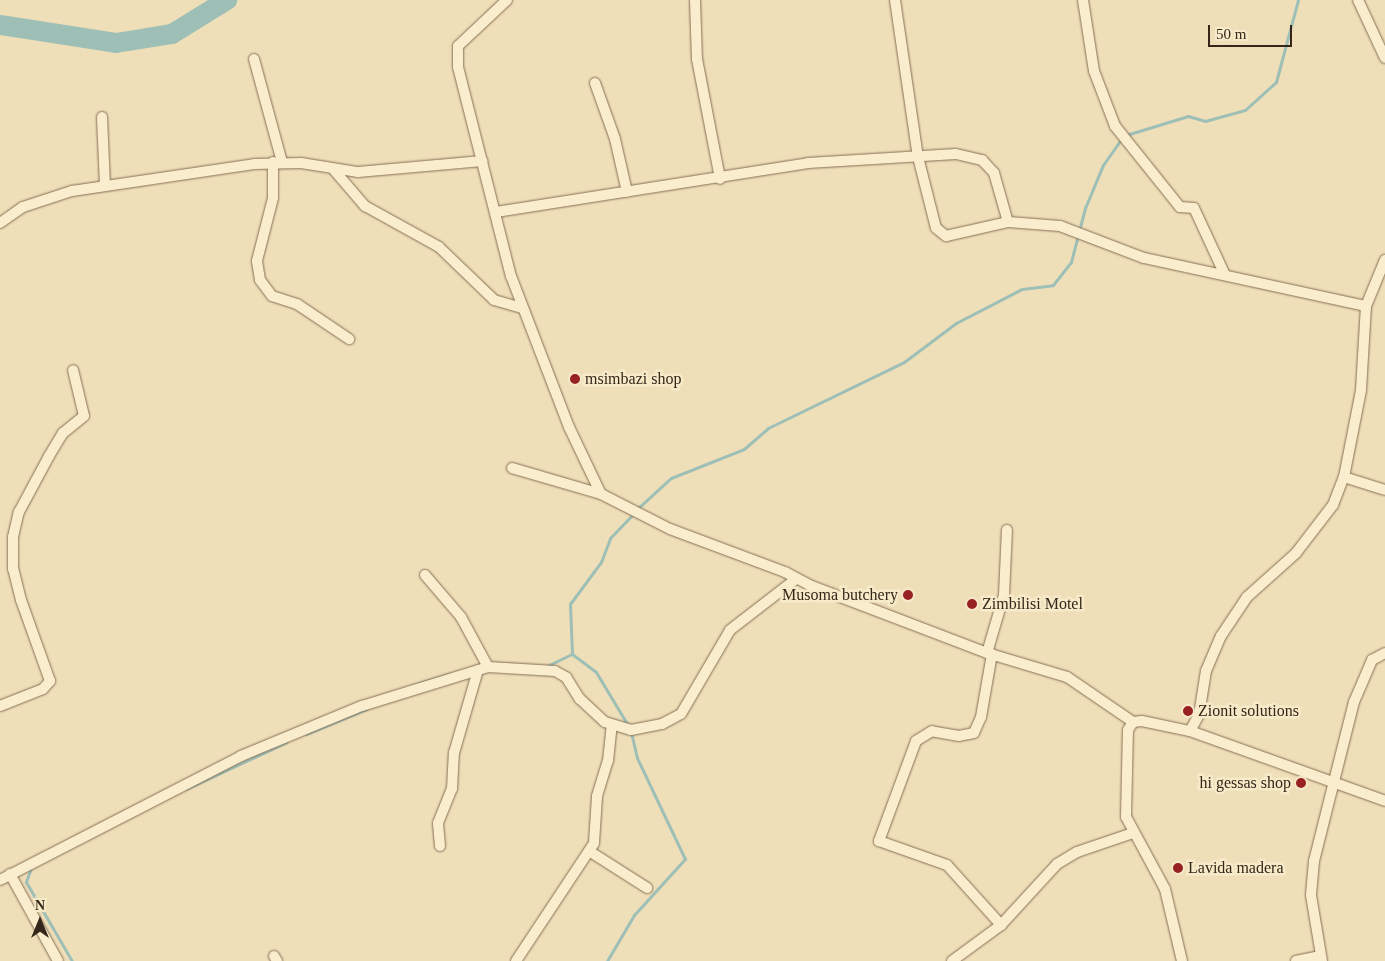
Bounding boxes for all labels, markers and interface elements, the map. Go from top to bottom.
scale bar [1210,15,1294,47]
text: 50 m [1216,26,1246,42]
place label: msimbazi shop [585,369,681,389]
marker: msimbazi shop [569,373,581,385]
place label: Musoma butchery [782,585,898,605]
marker: Musoma butchery [902,589,914,601]
place label: Zimbilisi Motel [982,594,1083,614]
marker: Zimbilisi Motel [966,598,978,610]
place label: Zionit solutions [1198,701,1299,721]
marker: Zionit solutions [1182,705,1194,717]
place label: hi gessas shop [1199,773,1291,793]
marker: hi gessas shop [1295,777,1307,789]
place label: Lavida madera [1188,858,1284,878]
marker: Lavida madera [1172,862,1184,874]
north arrow [15,896,65,946]
text: N [35,898,45,913]

